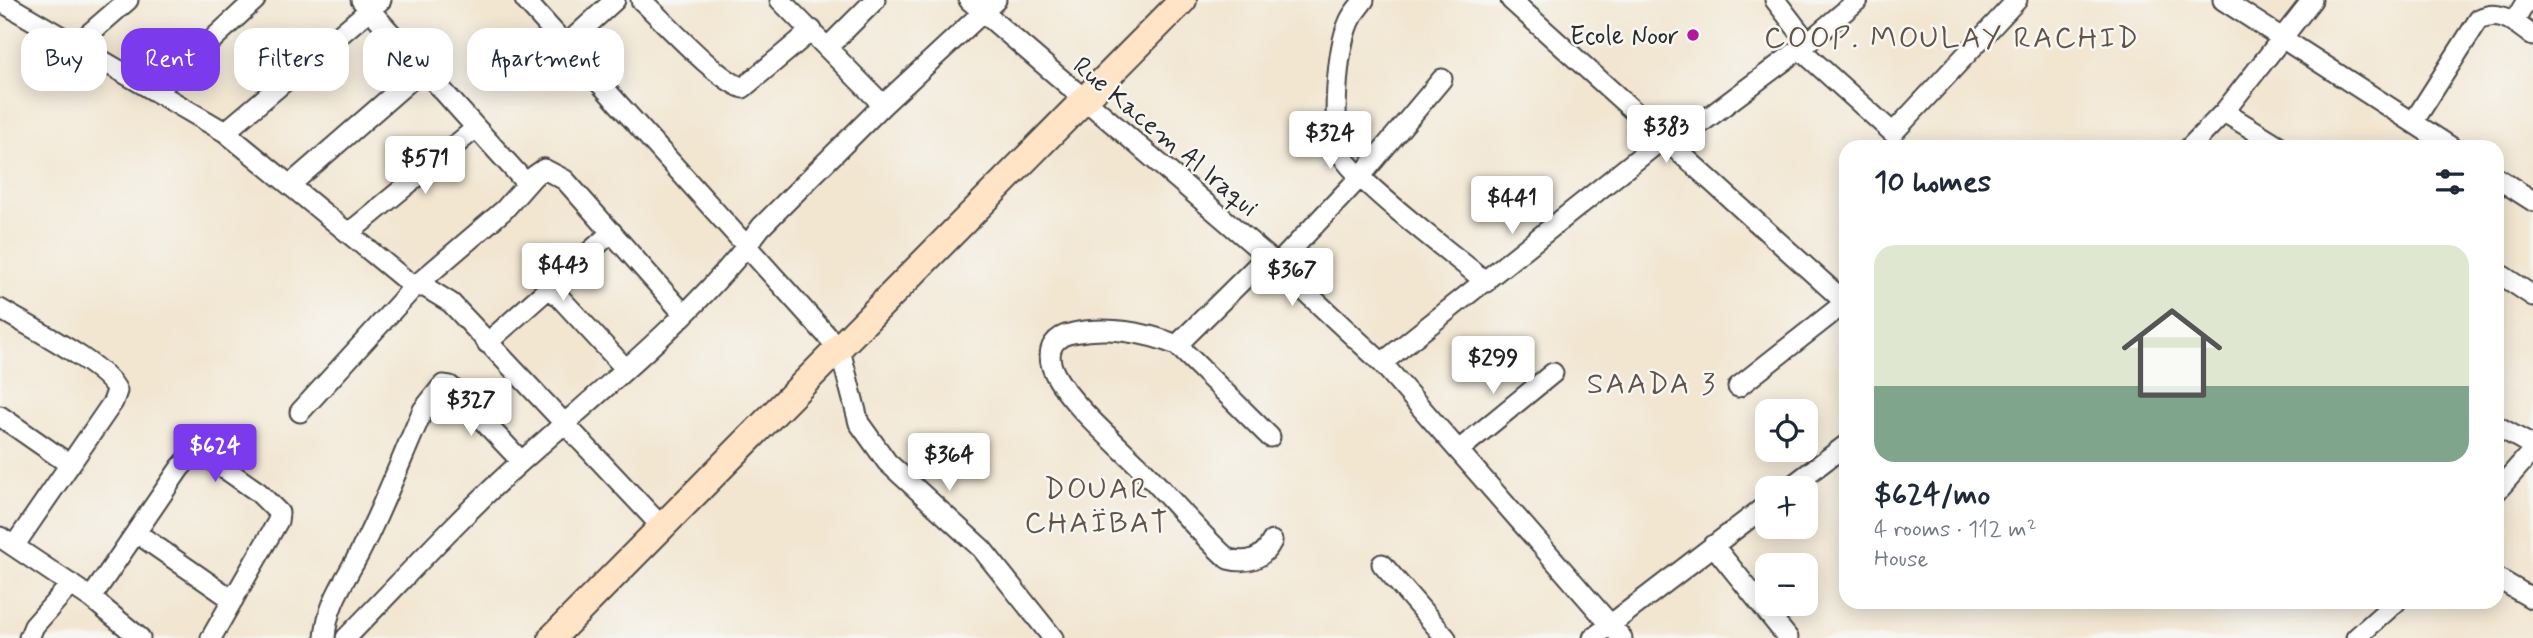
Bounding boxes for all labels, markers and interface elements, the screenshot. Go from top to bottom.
district label: COOP. MOULAY RACHID [1764,19,2140,58]
place label: Ecole Noor [1570,20,1679,54]
marker: Ecole Noor [1685,27,1701,43]
chip: Buy [21,28,107,91]
chip: Rent [121,28,220,91]
chip: Filters [234,28,349,91]
chip: New [363,28,453,91]
chip: Apartment [467,28,624,91]
street label: Rue Kacem Al Iraqui [1065,50,1264,225]
pin: $383 [1625,106,1707,165]
pin: $324 [1289,111,1371,171]
text: $383 [1643,113,1689,143]
text: $324 [1305,119,1355,149]
pin: $571 [384,136,466,196]
text: $571 [401,144,449,174]
text: 10 homes [1874,163,1991,202]
icon: filters [2431,163,2469,201]
pin: $441 [1471,176,1553,236]
text: $441 [1487,184,1537,214]
pin: $443 [522,244,604,303]
pin: $367 [1251,248,1333,308]
text: $443 [538,251,588,281]
text: $367 [1267,256,1317,286]
icon: home [2109,290,2235,416]
pin: $299 [1452,336,1534,396]
text: $299 [1468,344,1518,374]
district label: SAADA 3 [1587,365,1717,404]
pin: $327 [430,378,512,438]
text: $327 [447,386,495,416]
map controls [1755,399,1818,616]
button: locate [1755,399,1818,462]
pin: $624 [174,424,256,484]
text: $624 [189,432,241,462]
pin: $364 [908,434,990,493]
text: $364 [924,441,974,471]
district label: DOUAR CHAÏBAT [1024,470,1170,543]
button: + [1755,476,1818,539]
text: $624/mo [1874,476,1990,515]
text: 4 rooms · 112 m² [1874,515,2037,545]
text: House [1874,545,1928,575]
button: − [1755,553,1818,616]

